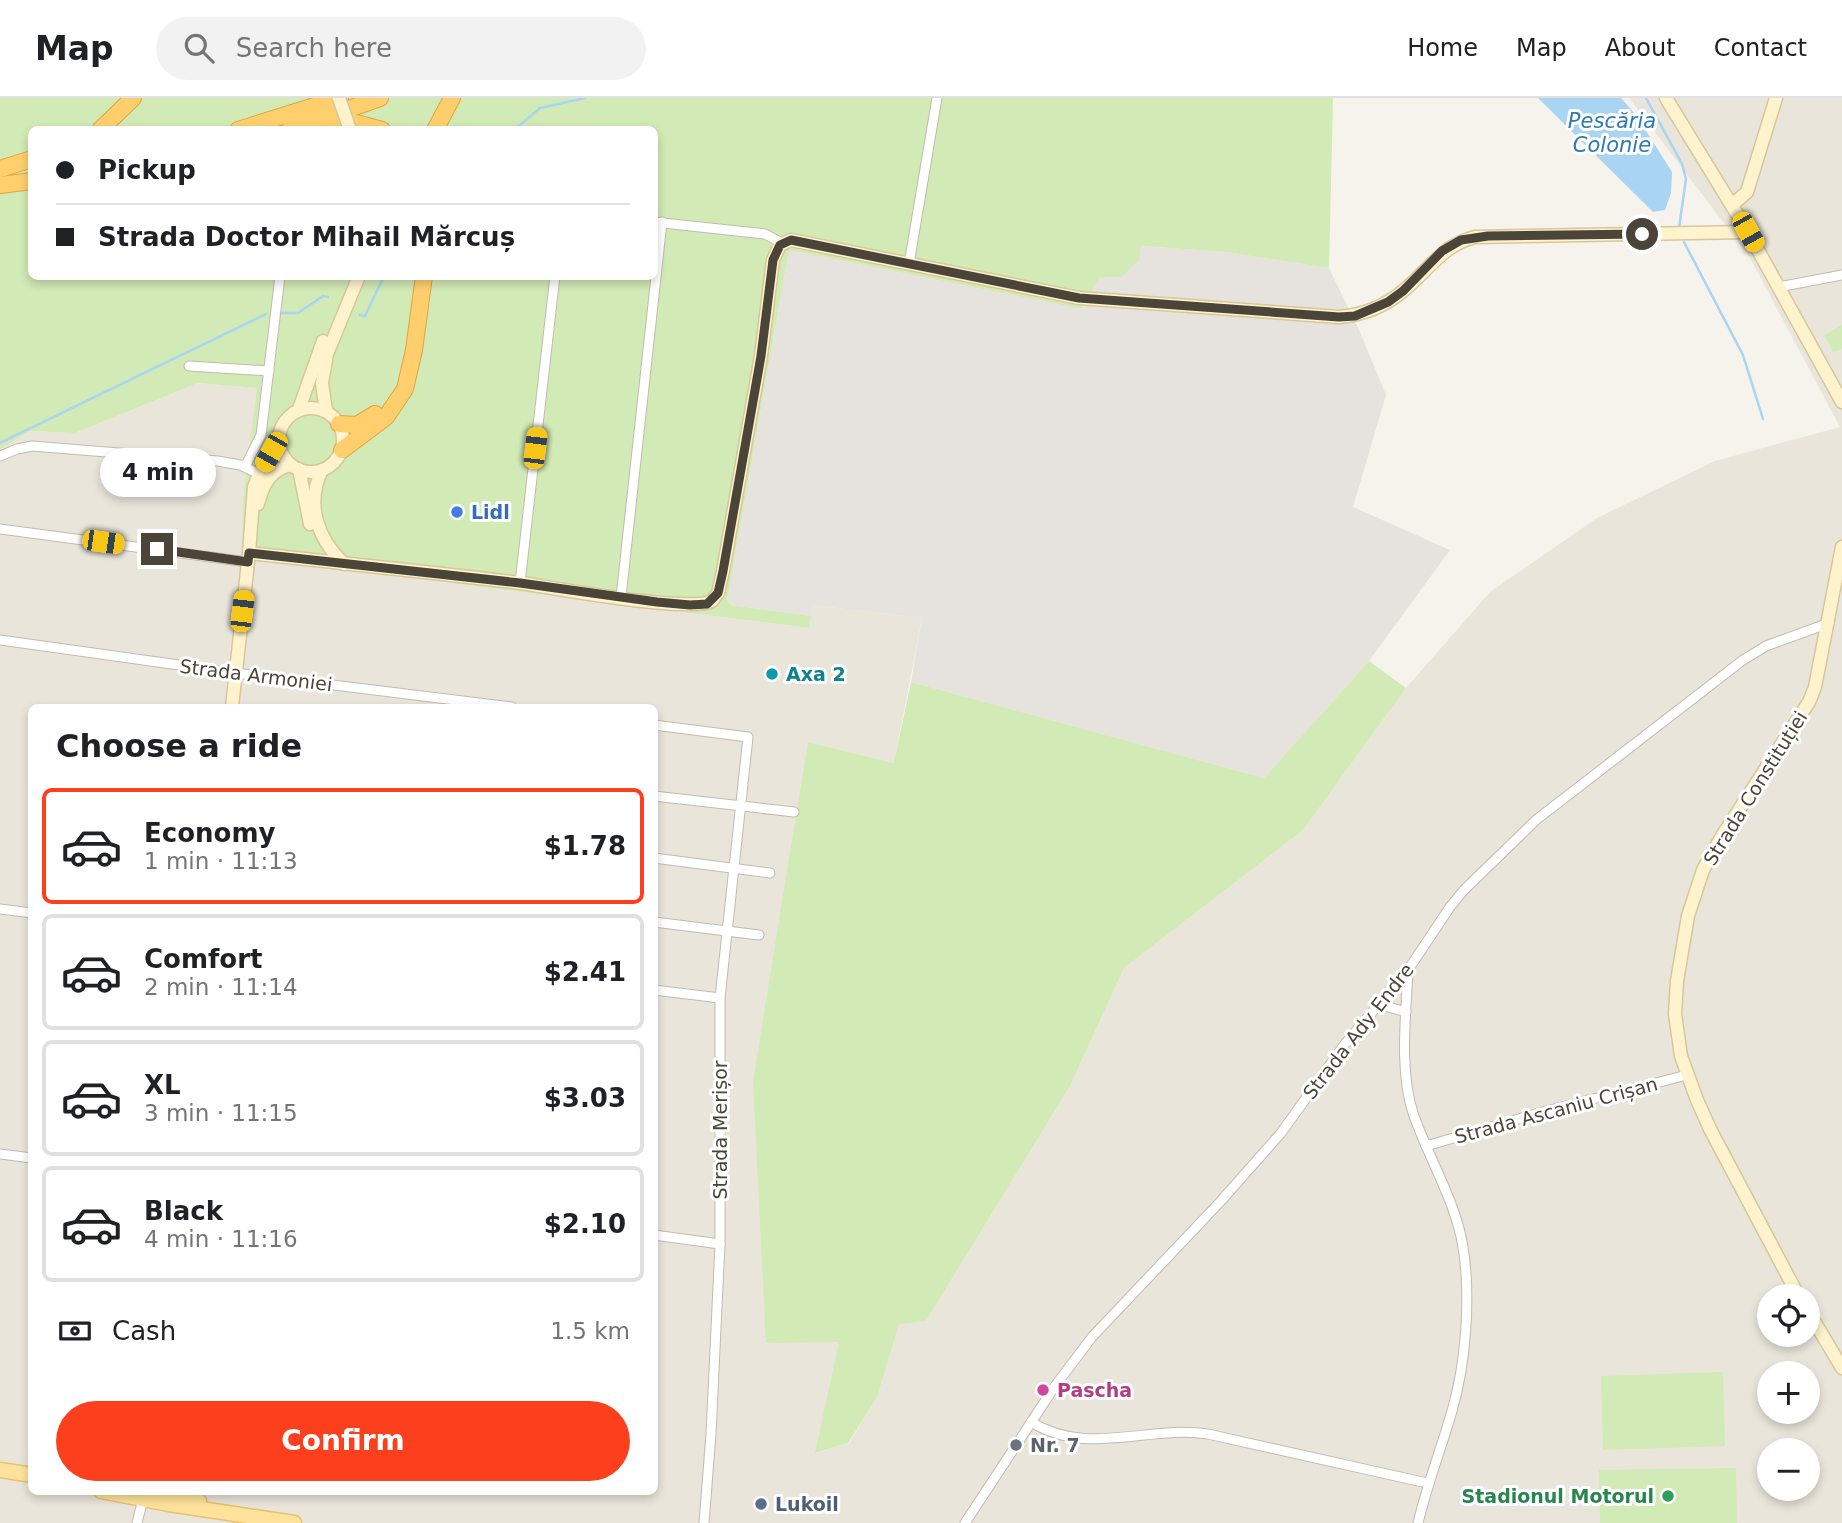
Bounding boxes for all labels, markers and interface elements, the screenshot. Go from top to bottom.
search box [156,17,646,80]
text: Map [35,29,114,68]
icon: search [180,29,218,67]
text: Search here [236,33,392,63]
text: Home [1407,34,1478,62]
text: Map [1516,34,1567,62]
text: About [1605,34,1676,62]
text: Contact [1714,34,1807,62]
water label: Pescăria Colonie [1568,109,1656,157]
text: Pickup [98,155,196,185]
car [1729,209,1768,255]
route start [1626,218,1658,250]
text: Strada Doctor Mihail Mărcuș [98,222,515,252]
car [523,426,548,470]
car [252,429,291,475]
callout: 4 min [99,448,215,496]
text: 4 min [122,459,194,485]
place label: Lidl [471,501,510,523]
marker: Lidl [449,504,465,520]
car [81,529,126,555]
route end [141,533,173,565]
car [230,589,255,633]
street label: Strada Armoniei [178,655,334,695]
place label: Axa 2 [786,663,846,685]
marker: Axa 2 [764,666,780,682]
street label: Strada Constituției [1699,707,1812,870]
text: Choose a ride [56,727,302,765]
icon: car [60,815,123,878]
text: Economy [144,818,275,848]
text: $1.78 [544,831,626,861]
text: 1 min · 11:13 [144,848,298,874]
icon: car [60,941,123,1004]
text: Comfort [144,944,262,974]
text: $2.41 [544,957,626,987]
street label: Strada Ady Endre [1298,959,1418,1103]
text: 2 min · 11:14 [144,974,298,1000]
street label: Strada Merișor [709,1060,732,1200]
icon: car [60,1067,123,1130]
text: XL [144,1070,181,1100]
street label: Strada Ascaniu Crișan [1452,1072,1660,1149]
text: $3.03 [544,1083,626,1113]
text: 3 min · 11:15 [144,1100,298,1126]
icon: car [60,1193,123,1256]
text: Black [144,1196,223,1226]
text: $2.10 [544,1209,626,1239]
text: 4 min · 11:16 [144,1226,298,1252]
map controls [1757,1284,1820,1501]
button: locate [1757,1284,1820,1347]
icon: cash [56,1312,94,1350]
text: Cash [112,1316,176,1346]
text: 1.5 km [550,1318,630,1344]
button: + [1757,1361,1820,1424]
place label: Pascha [1057,1379,1132,1401]
marker: Pascha [1035,1382,1051,1398]
button: Confirm [56,1401,630,1481]
place label: Nr. 7 [1030,1434,1080,1456]
marker: Nr. 7 [1008,1437,1024,1453]
button: − [1757,1438,1820,1501]
place label: Stadionul Motorul [1462,1485,1654,1507]
marker: Stadionul Motorul [1660,1488,1676,1504]
place label: Lukoil [775,1493,839,1515]
marker: Lukoil [753,1496,769,1512]

